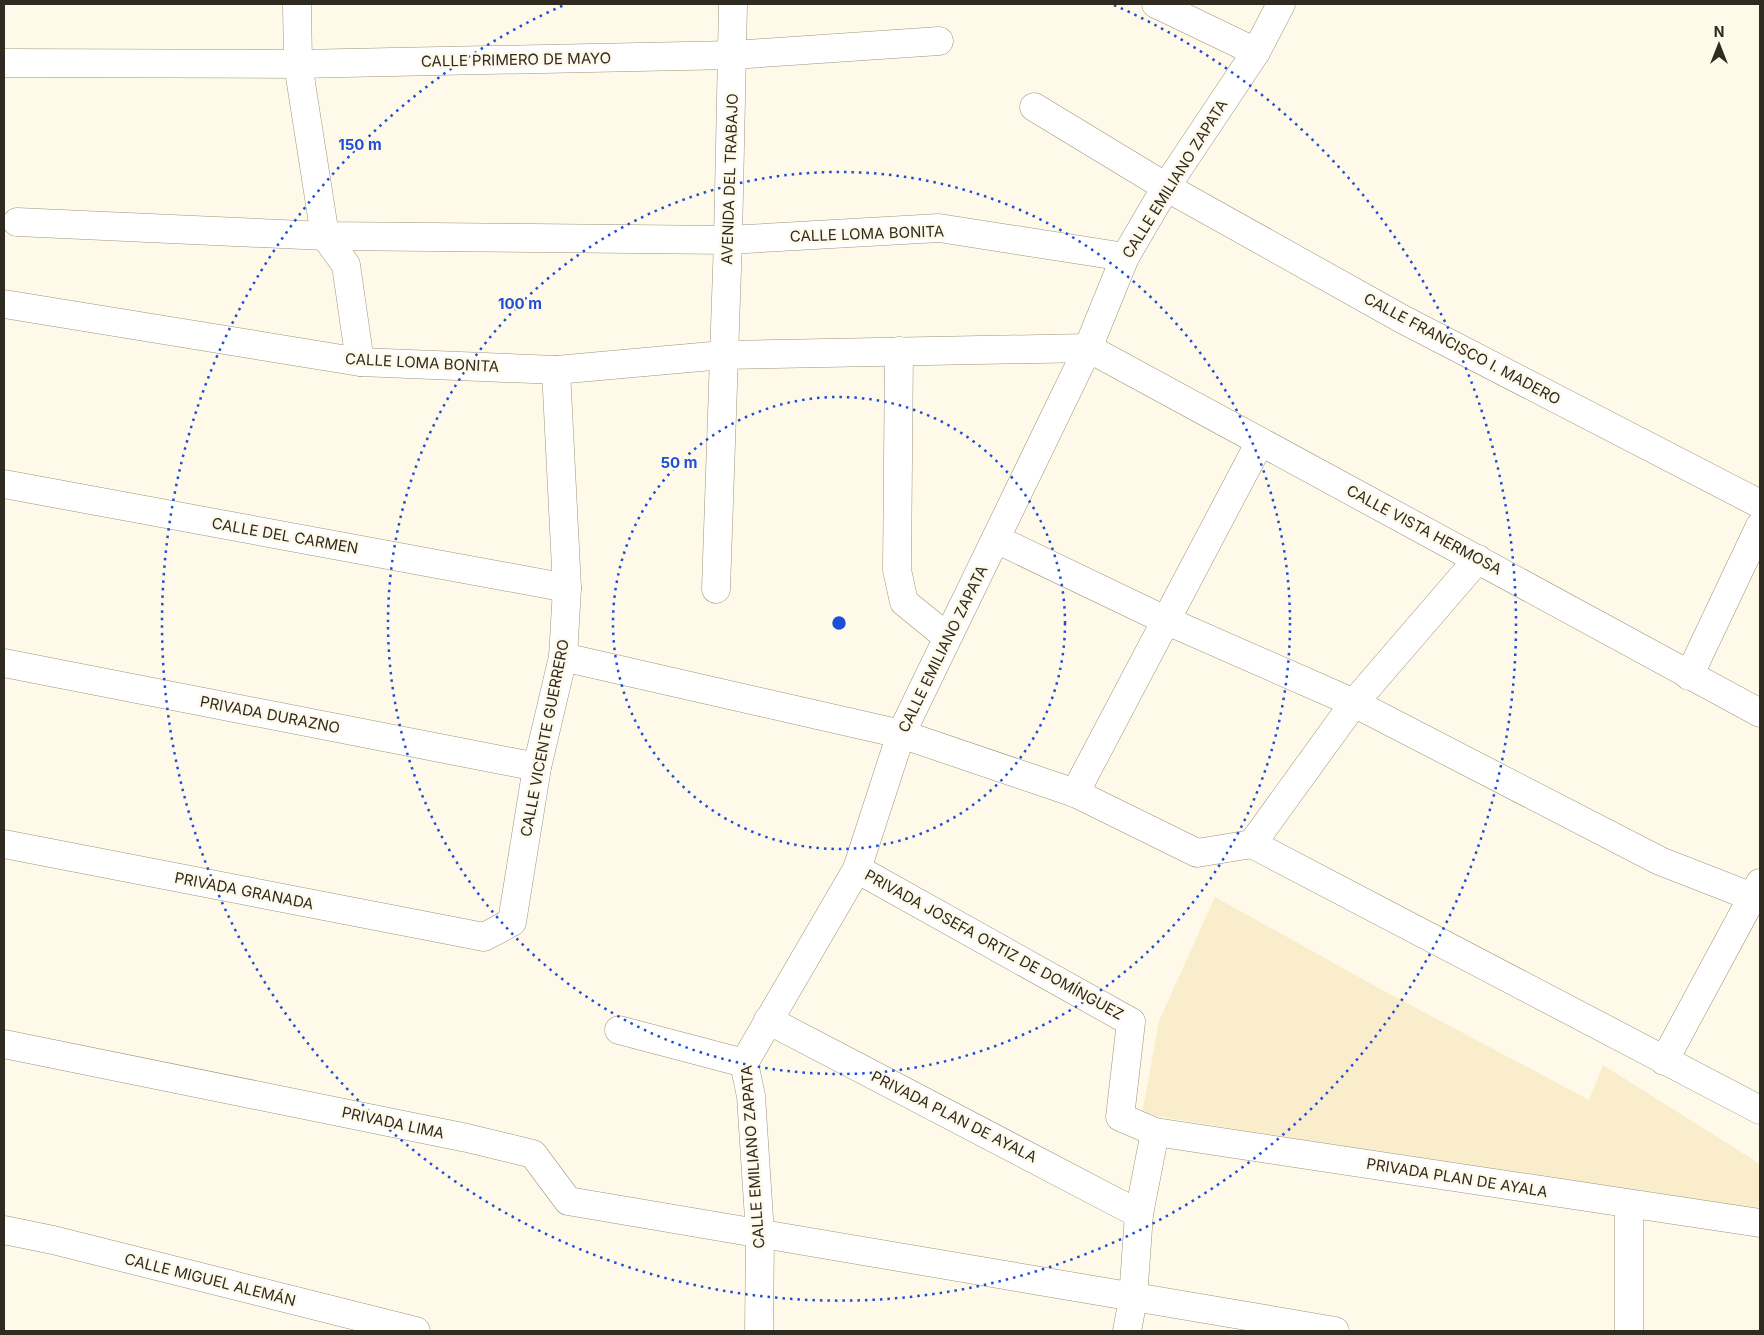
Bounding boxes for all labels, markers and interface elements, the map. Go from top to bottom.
north arrow [1694,20,1744,70]
text: N [1714,23,1724,40]
street label: CALLE PRIMERO DE MAYO [421,48,611,71]
street label: AVENIDA DEL TRABAJO [717,93,742,265]
street label: CALLE EMILIANO ZAPATA [1118,96,1231,262]
text: 150 m [338,135,382,154]
street label: CALLE LOMA BONITA [790,221,944,246]
street label: CALLE FRANCISCO I. MADERO [1361,289,1564,409]
text: 100 m [498,294,542,313]
street label: CALLE LOMA BONITA [345,349,500,376]
text: 50 m [661,453,697,472]
street label: CALLE VISTA HERMOSA [1343,481,1505,579]
street label: CALLE DEL CARMEN [210,513,360,558]
street label: CALLE EMILIANO ZAPATA [894,562,991,736]
centre of rings [830,614,848,632]
street label: CALLE VICENTE GUERRERO [516,638,573,838]
street label: PRIVADA DURAZNO [199,692,342,737]
street label: PRIVADA JOSEFA ORTIZ DE DOMÍNGUEZ [861,865,1127,1024]
street label: PRIVADA GRANADA [173,868,315,913]
street label: CALLE EMILIANO ZAPATA [737,1065,768,1249]
street label: PRIVADA PLAN DE AYALA [868,1066,1040,1167]
street label: PRIVADA LIMA [340,1102,446,1143]
street label: PRIVADA PLAN DE AYALA [1365,1154,1549,1201]
street label: CALLE MIGUEL ALEMÁN [122,1249,298,1310]

